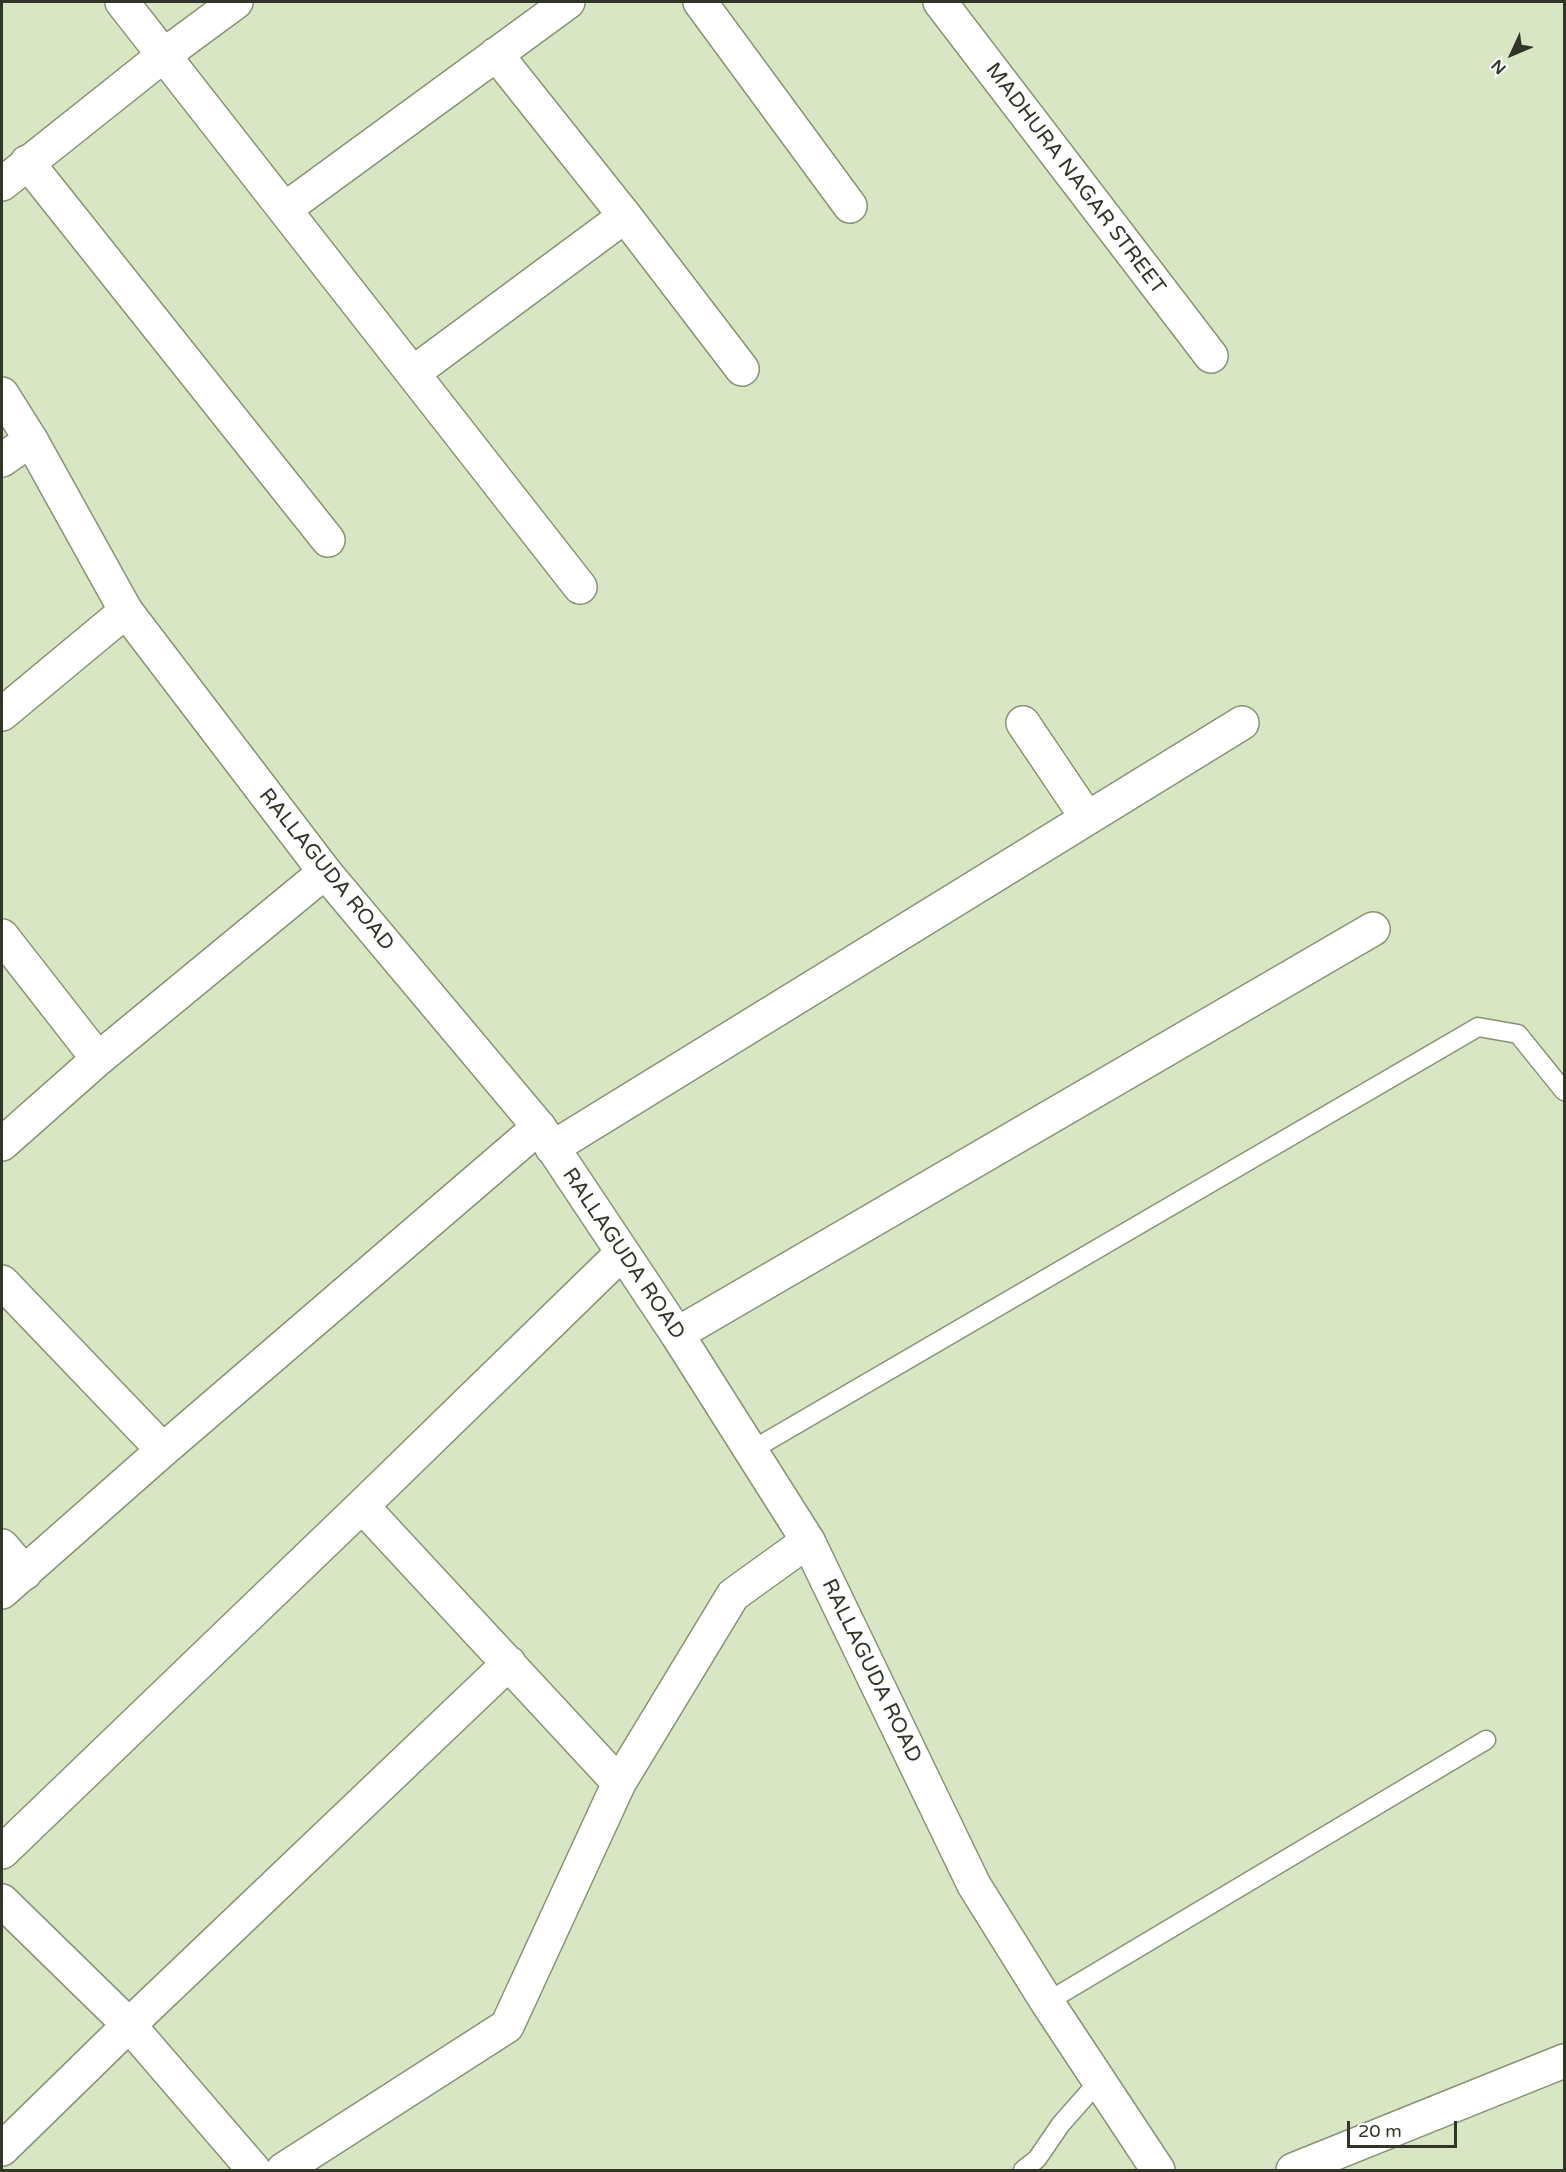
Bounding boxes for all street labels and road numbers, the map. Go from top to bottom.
street label: MADHURA NAGAR STREET [980,58,1170,300]
street label: RALLAGUDA ROAD [253,784,399,956]
street label: RALLAGUDA ROAD [556,1164,690,1344]
street label: RALLAGUDA ROAD [816,1575,926,1767]

